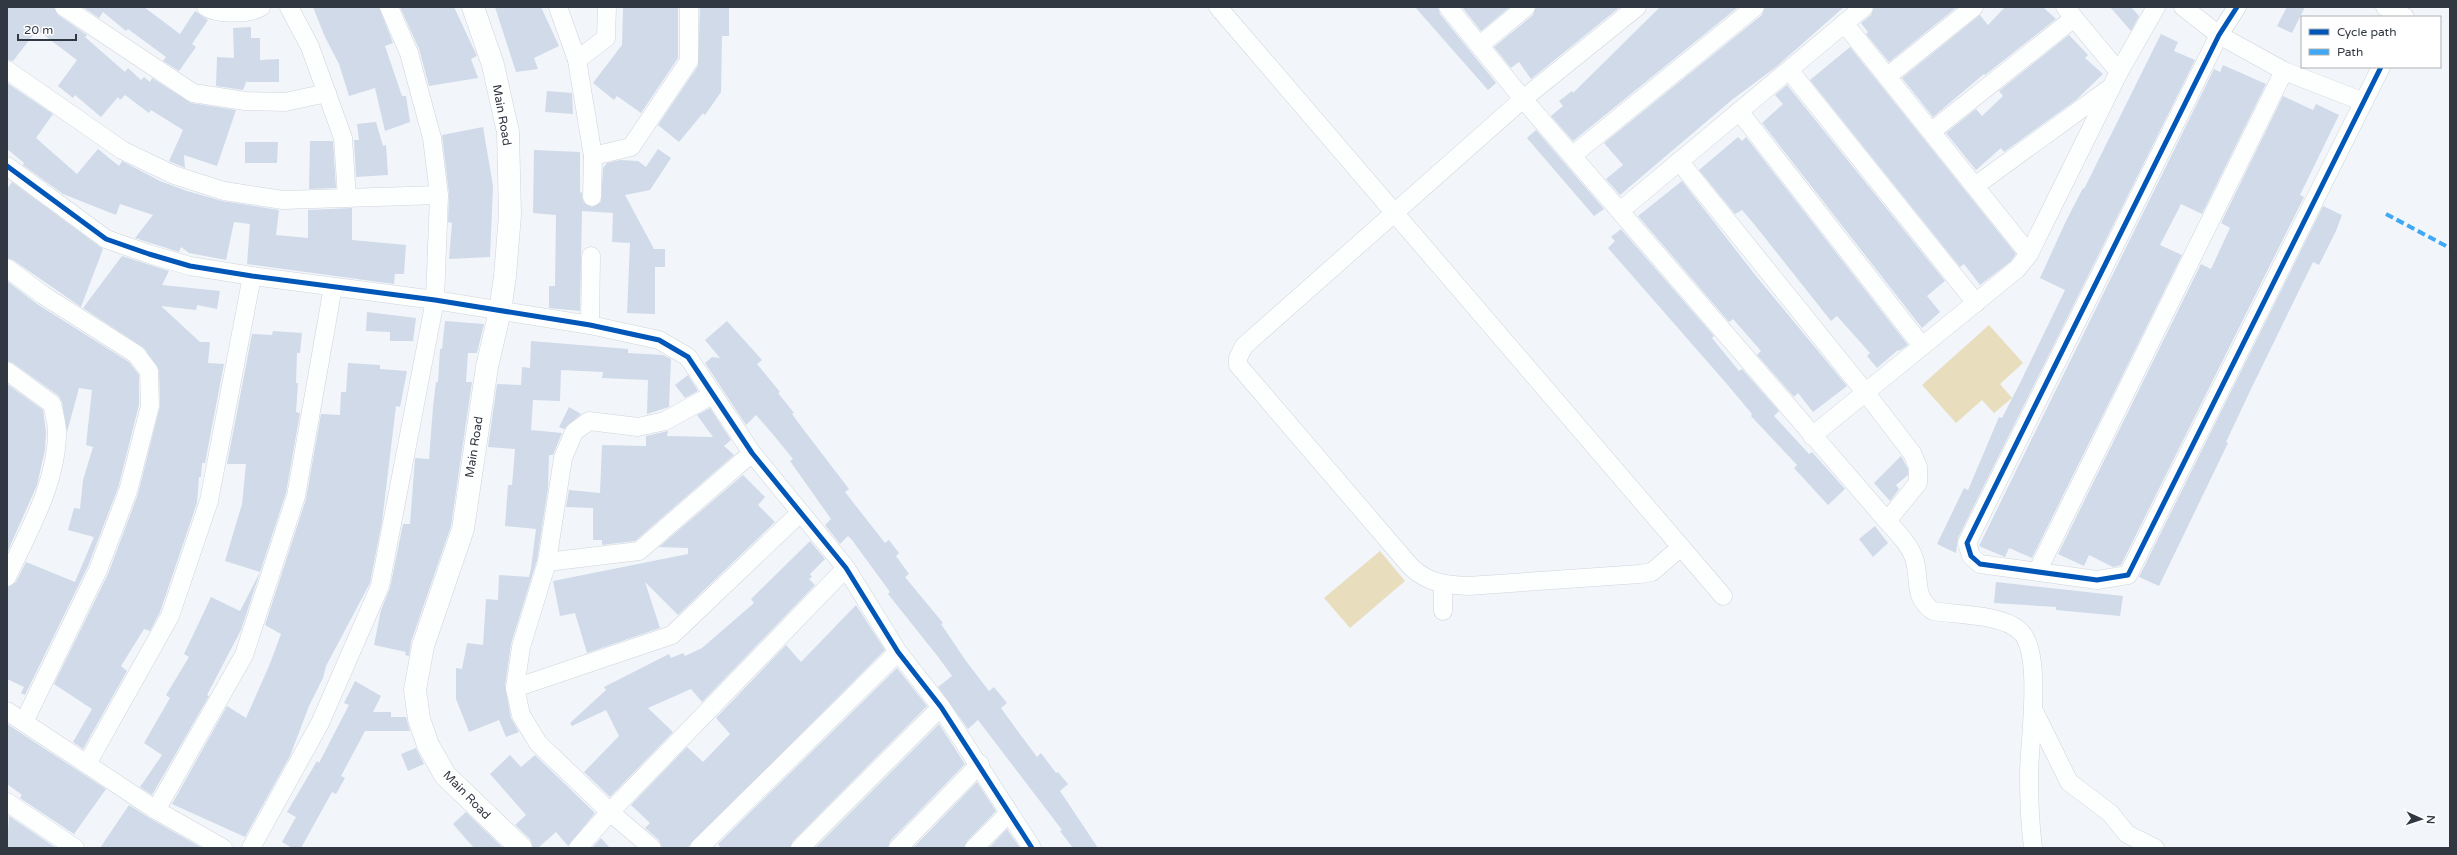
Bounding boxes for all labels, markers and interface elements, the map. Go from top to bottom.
scale bar [18,16,76,42]
legend [2301,16,2441,68]
text: 20 m [24,23,53,37]
text: Cycle path [2337,25,2396,39]
text: Path [2337,45,2363,59]
street label: Main Road [490,83,514,147]
street label: Main Road [462,415,486,479]
street label: Main Road [440,768,494,822]
north arrow [2401,799,2441,839]
text: N [2424,815,2437,824]

